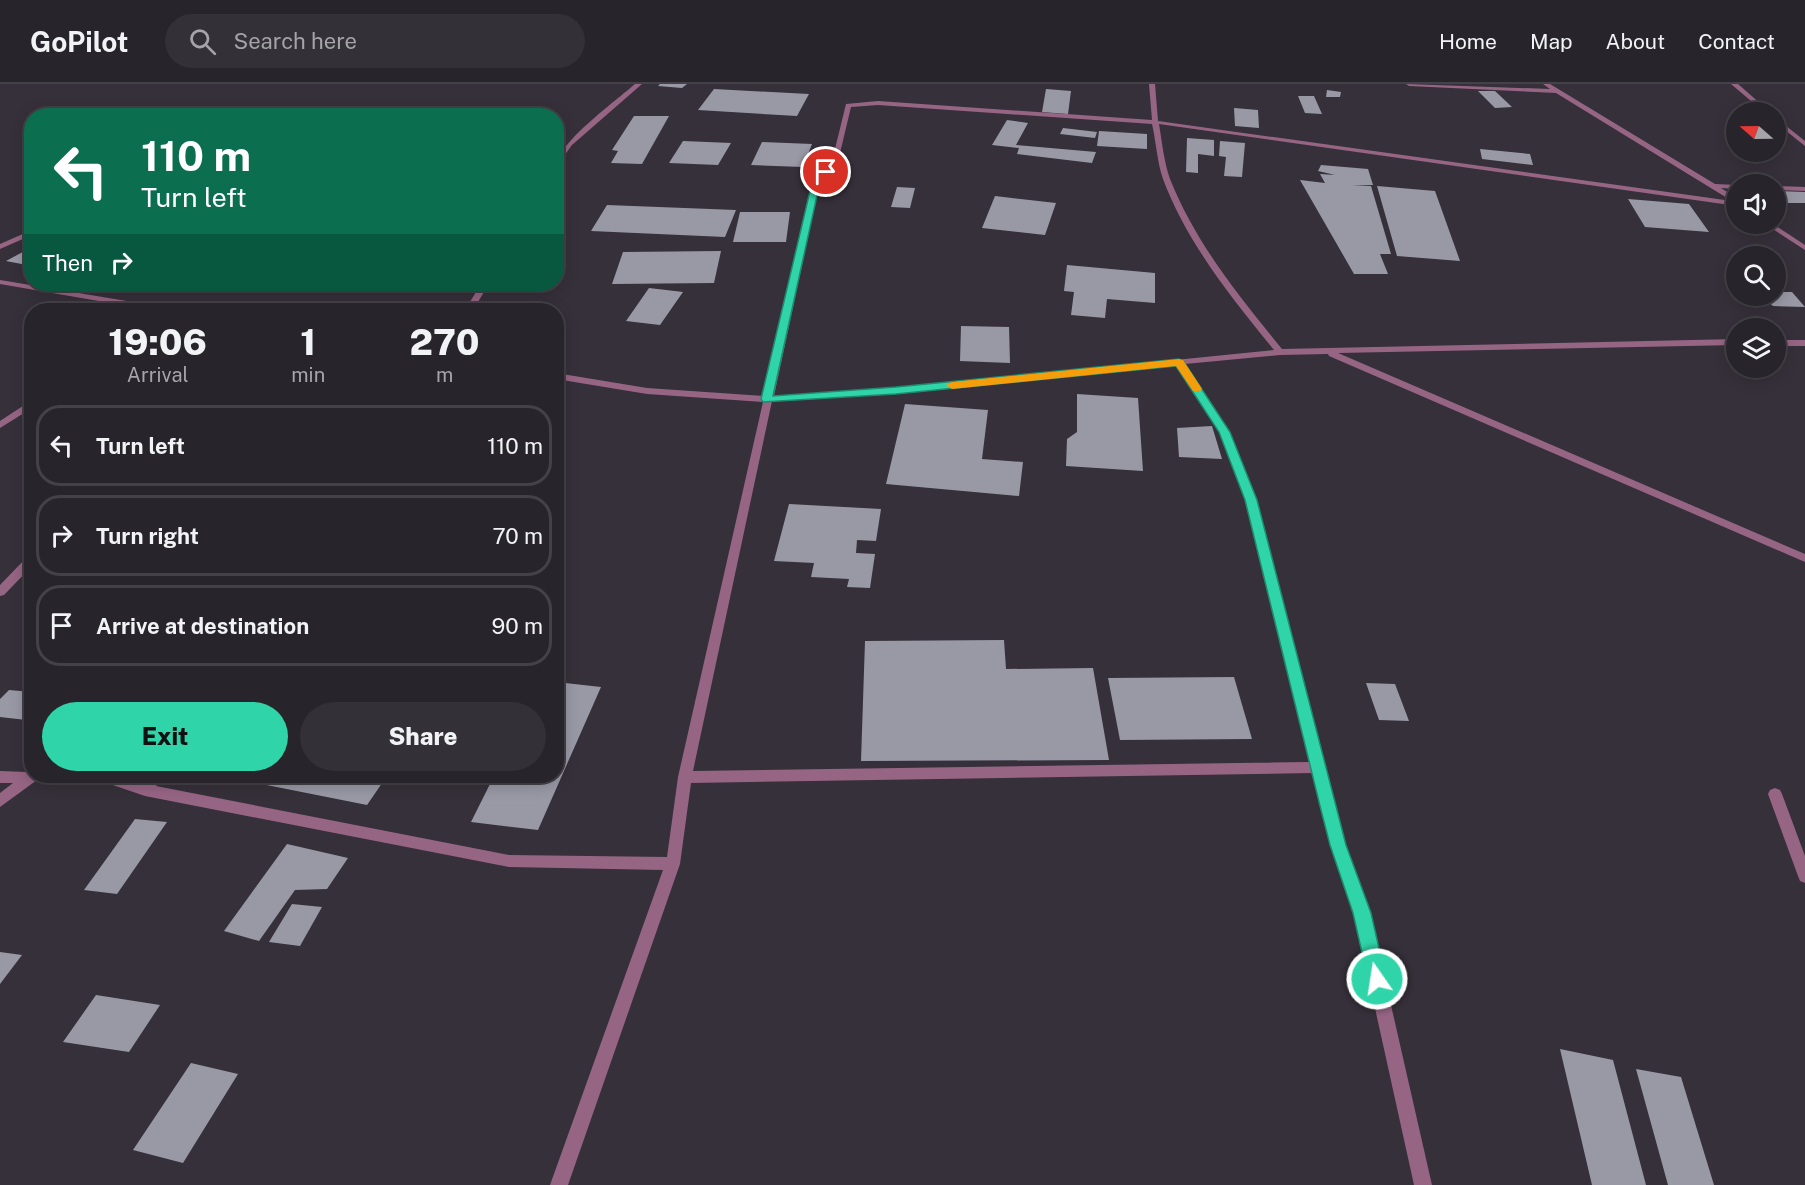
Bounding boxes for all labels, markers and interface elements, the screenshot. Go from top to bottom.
search box [165,14,585,68]
text: GoPilot [30,25,129,58]
icon: search [186,25,219,58]
text: Search here [234,28,357,54]
text: Home [1439,29,1497,54]
text: Map [1530,29,1573,54]
text: About [1606,29,1665,54]
text: Contact [1698,29,1775,54]
north arrow [1726,102,1786,162]
map controls [1726,102,1786,378]
text: 110 m [141,131,251,180]
icon: left [42,132,120,210]
pin [800,146,851,197]
icon: arrive [809,155,842,188]
button: sound [1726,174,1786,234]
text: Turn left [141,181,247,213]
icon: right [105,246,138,279]
button: search [1726,246,1786,306]
text: Then [42,250,93,276]
button: layers [1726,318,1786,378]
text: 19:06 [108,321,207,363]
text: 1 [300,321,316,363]
text: 270 [410,321,480,363]
text: Arrival [127,363,189,387]
text: min [291,363,325,387]
text: m [436,363,453,387]
icon: left [45,429,78,462]
text: Turn left [96,433,185,459]
text: 110 m [487,433,543,459]
icon: right [45,519,78,552]
text: Turn right [96,523,199,549]
text: 70 m [492,523,543,549]
icon: arrive [45,609,78,642]
text: Arrive at destination [96,613,309,639]
text: 90 m [492,613,543,639]
button: Exit [42,702,288,771]
button: Share [300,702,546,771]
position arrow [1345,947,1409,1011]

